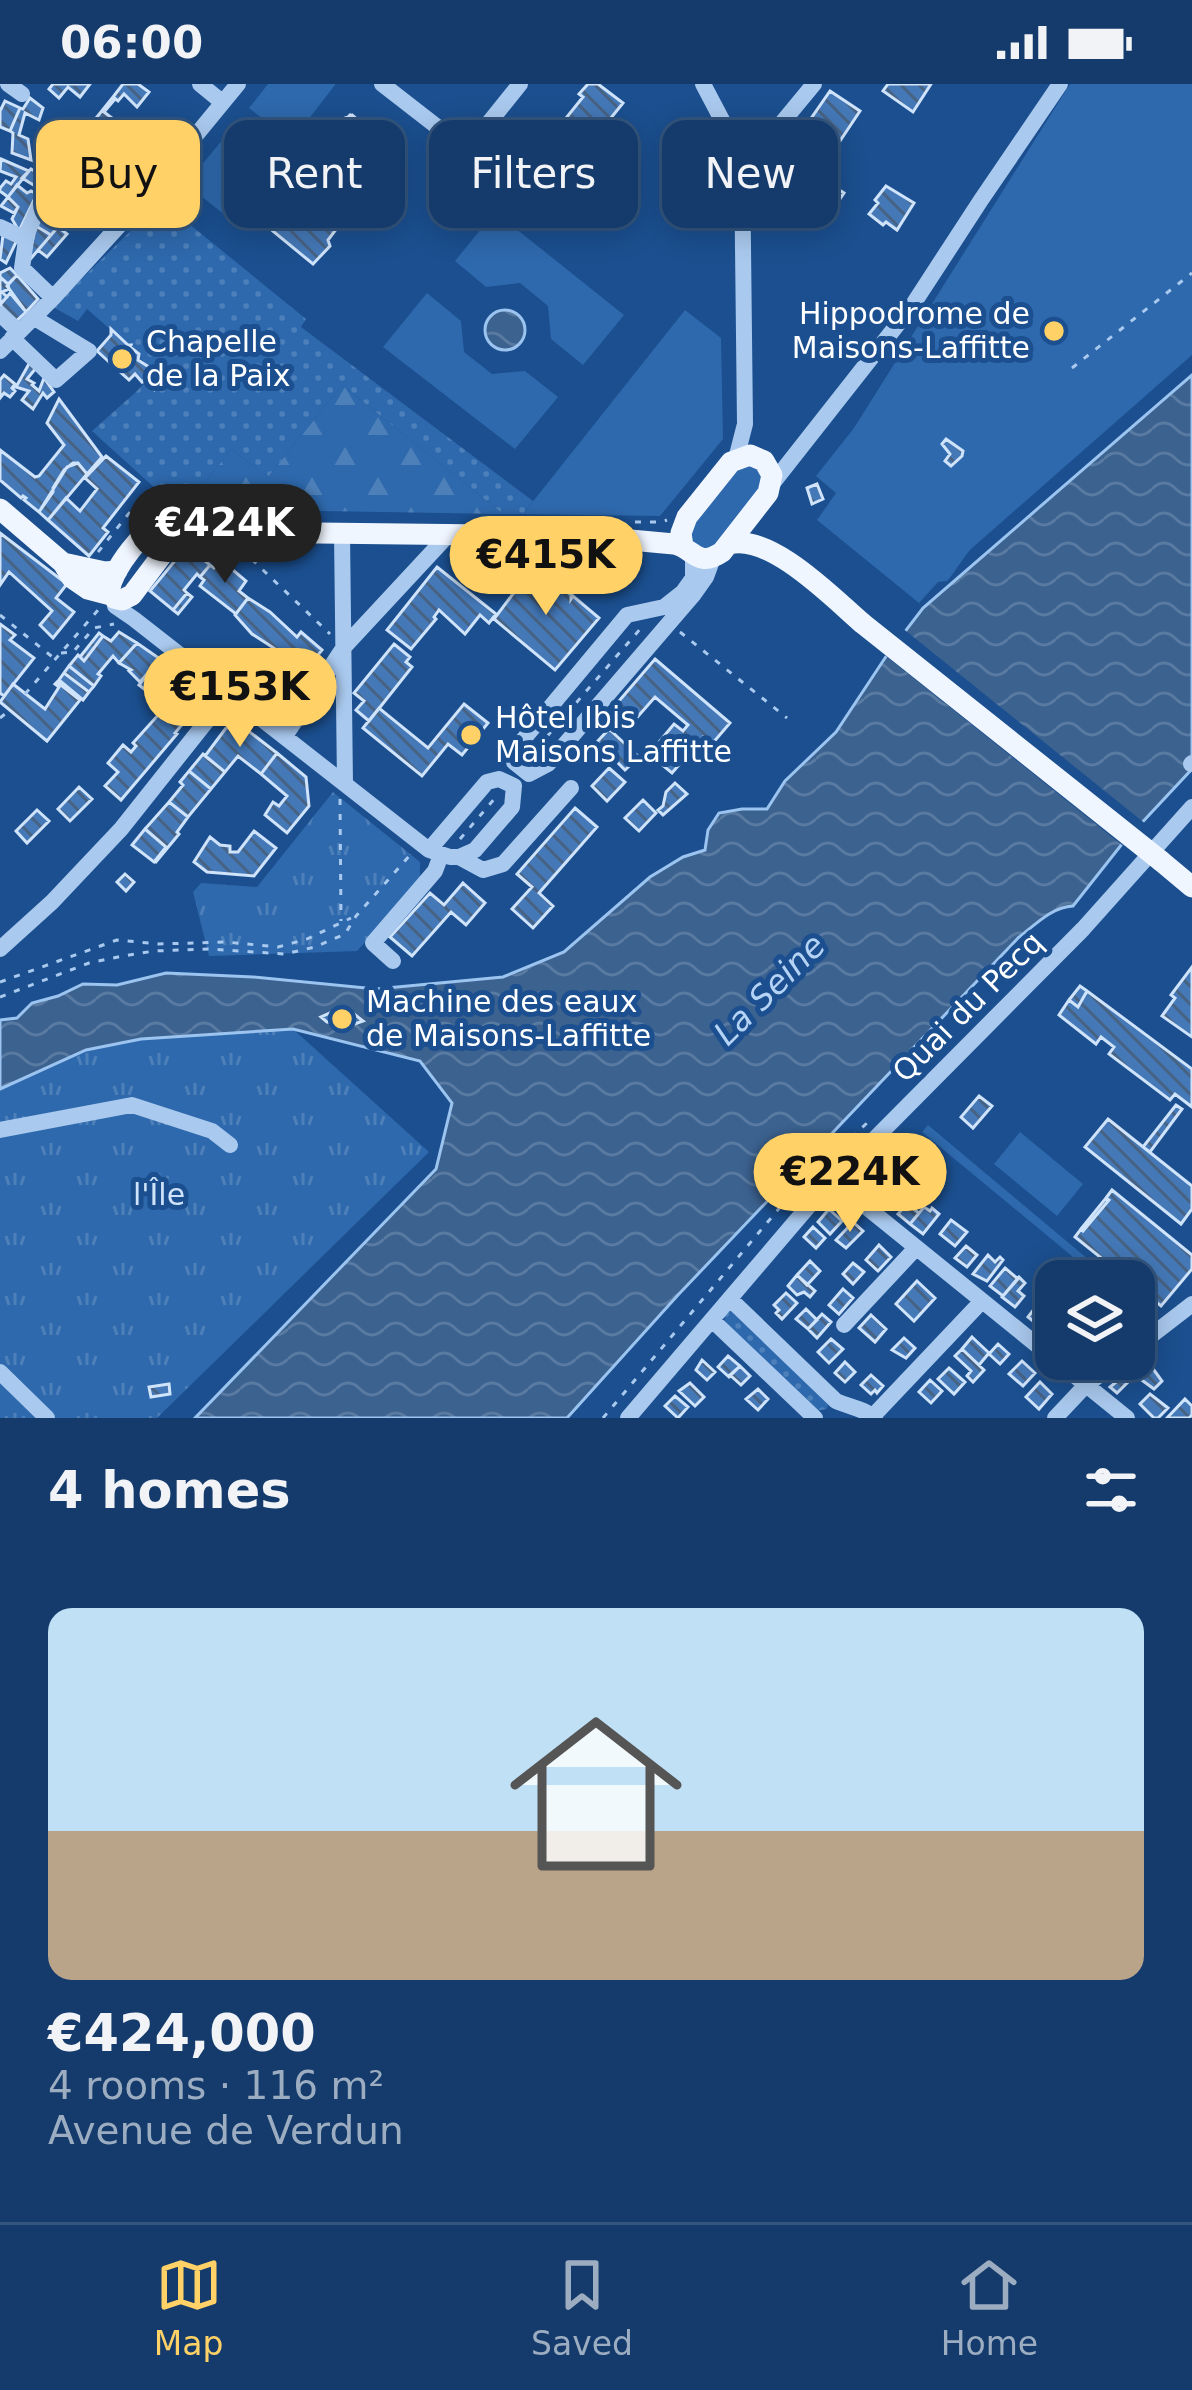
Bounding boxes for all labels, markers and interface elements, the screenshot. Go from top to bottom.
text: 06:00 [60,16,203,69]
chip: Buy [36,120,200,228]
chip: Rent [224,120,405,228]
chip: Filters [429,120,638,228]
chip: New [662,120,838,228]
place label: Hippodrome de Maisons-Laffitte [792,296,1030,365]
marker: Hippodrome de Maisons-Laffitte [1041,318,1067,344]
place label: Chapelle de la Paix [146,324,291,393]
marker: Chapelle de la Paix [109,346,135,372]
pin: €424K [141,484,309,586]
text: €424K [156,500,294,545]
pin: €415K [462,516,630,618]
text: €415K [477,532,615,577]
pin: €153K [156,648,324,750]
text: €153K [171,664,309,709]
place label: Hôtel Ibis Maisons Laffitte [495,700,732,769]
marker: Hôtel Ibis Maisons Laffitte [458,722,484,748]
street label: Quai du Pecq [885,924,1050,1089]
water label: La Seine [706,926,833,1053]
place label: Machine des eaux de Maisons-Laffitte [366,984,651,1053]
marker: Machine des eaux de Maisons-Laffitte [329,1006,355,1032]
pin: €224K [766,1133,934,1235]
text: €224K [781,1149,919,1194]
park label: l'Île [133,1177,185,1212]
map controls [1035,1260,1155,1380]
button: layers [1035,1260,1155,1380]
icon: filters [1078,1457,1144,1523]
text: 4 homes [48,1461,291,1520]
icon: home [488,1686,704,1902]
text: €424,000 [48,2004,316,2063]
text: 4 rooms · 116 m² [48,2063,384,2108]
text: Avenue de Verdun [48,2108,404,2153]
tab: Map [154,2252,223,2363]
tab: Saved [531,2252,633,2363]
tab: Home [941,2252,1038,2363]

